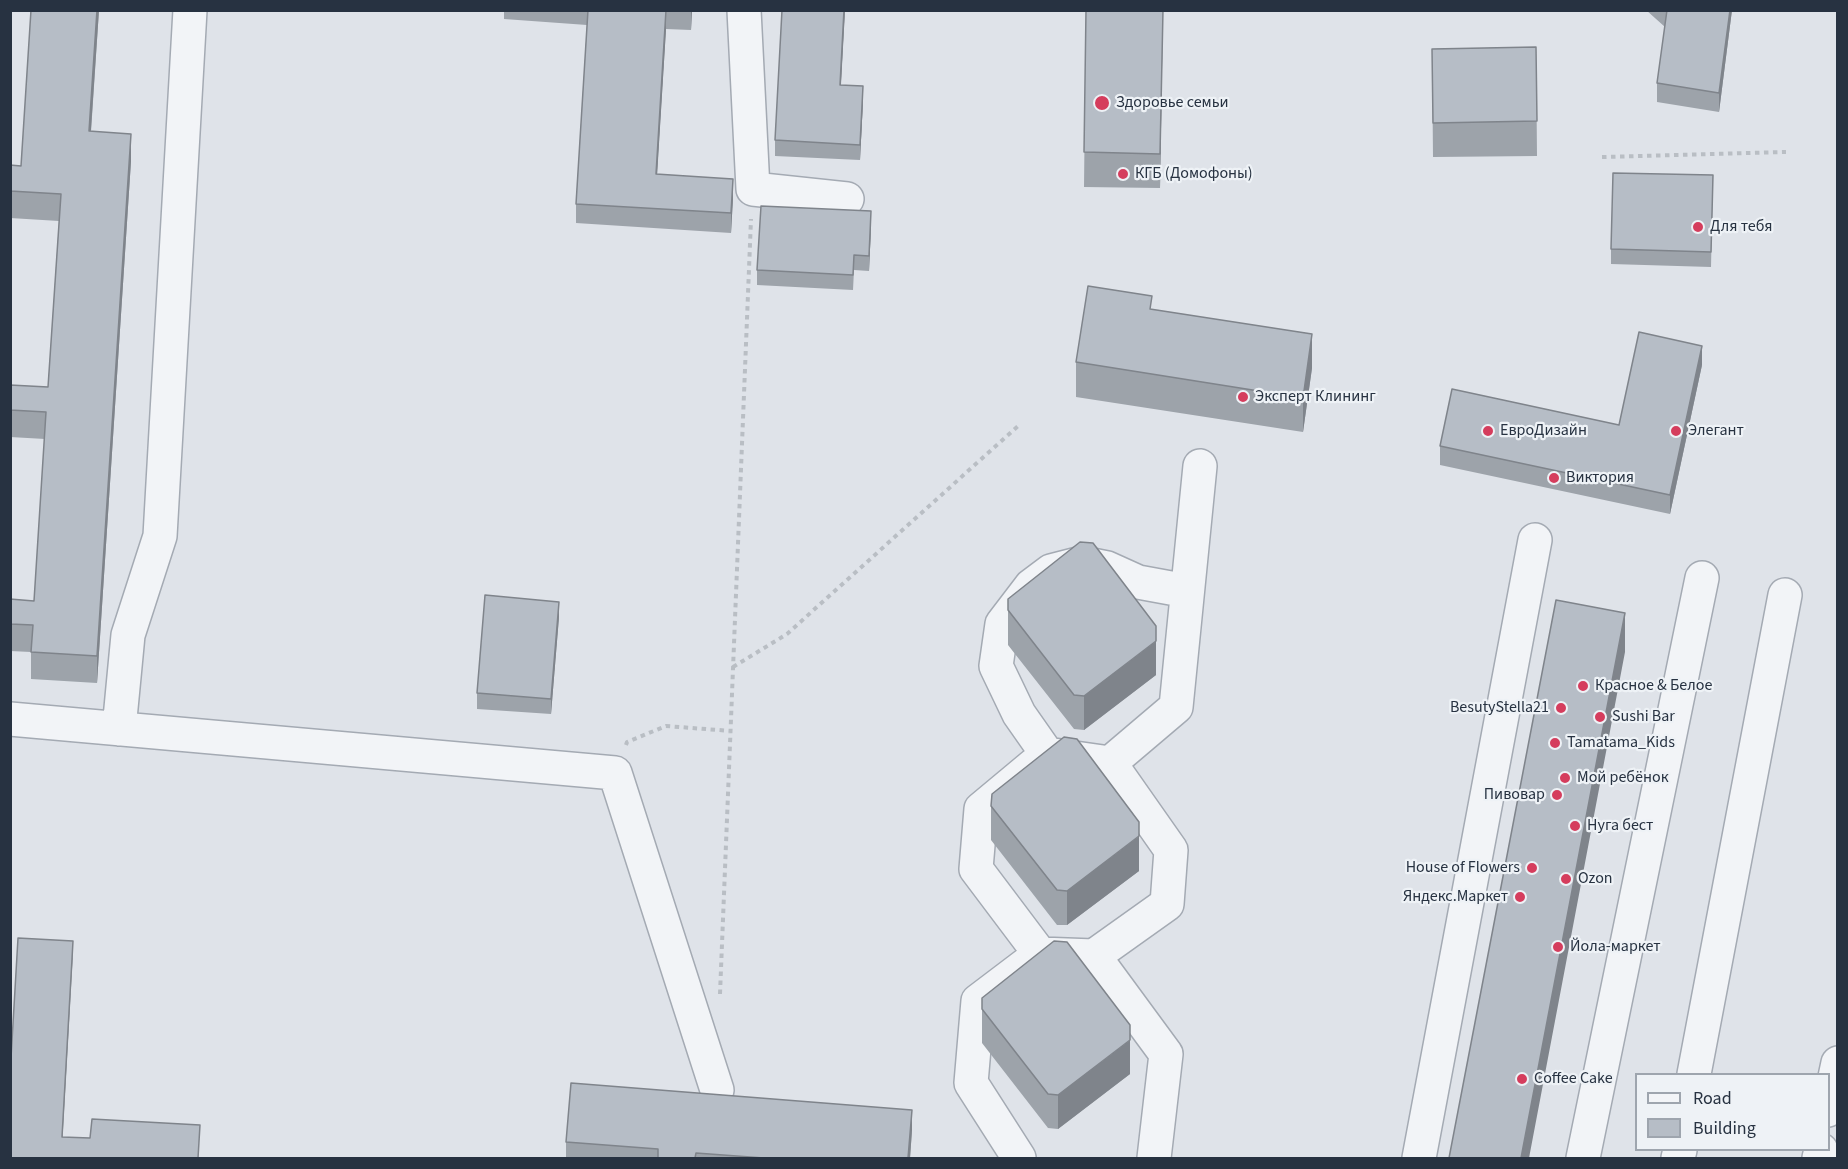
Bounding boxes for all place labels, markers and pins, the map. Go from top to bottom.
place label: Здоровье семьи [1116,93,1229,113]
marker: Здоровье семьи [1093,94,1111,112]
place label: КГБ (Домофоны) [1135,164,1253,184]
marker: КГБ (Домофоны) [1116,167,1130,181]
place label: Для тебя [1710,217,1773,237]
marker: Для тебя [1691,220,1705,234]
place label: Эксперт Клининг [1255,387,1376,407]
marker: Эксперт Клининг [1236,390,1250,404]
place label: ЕвроДизайн [1500,421,1587,441]
place label: Элегант [1688,421,1744,441]
marker: ЕвроДизайн [1481,424,1495,438]
marker: Элегант [1669,424,1683,438]
place label: Виктория [1566,468,1634,488]
marker: Виктория [1547,471,1561,485]
place label: Красное & Белое [1595,676,1712,696]
marker: Красное & Белое [1576,679,1590,693]
place label: BesutyStella21 [1450,698,1549,718]
marker: BesutyStella21 [1554,701,1568,715]
place label: Sushi Bar [1612,707,1675,727]
marker: Sushi Bar [1593,710,1607,724]
place label: Tamatama_Kids [1567,733,1675,753]
marker: Tamatama_Kids [1548,736,1562,750]
place label: Мой ребёнок [1577,768,1669,788]
marker: Мой ребёнок [1558,771,1572,785]
place label: Пивовар [1484,785,1545,805]
marker: Пивовар [1550,788,1564,802]
place label: Нуга бест [1587,816,1653,836]
marker: Нуга бест [1568,819,1582,833]
place label: House of Flowers [1406,858,1520,878]
marker: House of Flowers [1525,861,1539,875]
place label: Ozon [1578,869,1613,889]
marker: Ozon [1559,872,1573,886]
place label: Яндекс.Маркет [1403,887,1508,907]
marker: Яндекс.Маркет [1513,890,1527,904]
place label: Йола-маркет [1570,937,1661,957]
marker: Йола-маркет [1551,940,1565,954]
place label: Coffee Cake [1534,1069,1613,1089]
marker: Coffee Cake [1515,1072,1529,1086]

